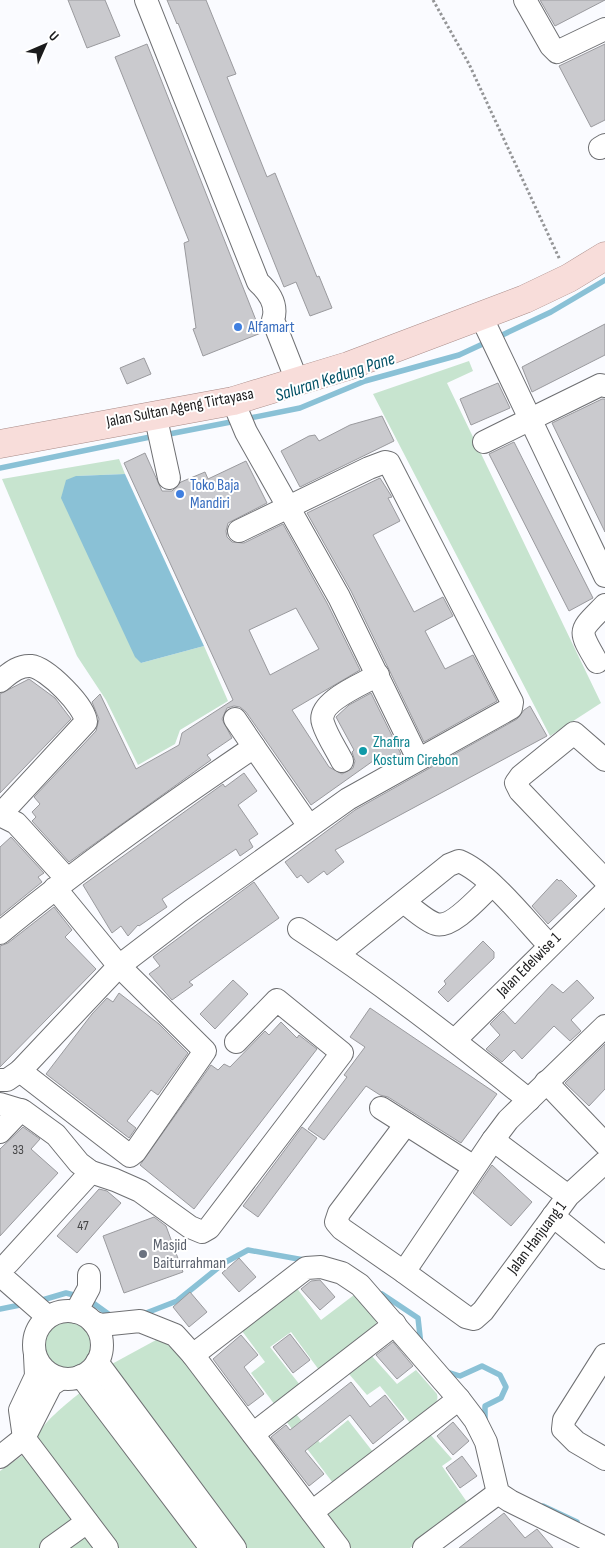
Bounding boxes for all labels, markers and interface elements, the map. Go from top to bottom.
north arrow [20,20,70,70]
text: U [45,28,62,45]
place label: Alfamart [247,318,295,337]
marker: Alfamart [232,321,244,333]
water label: Saluran Kedung Pane [273,348,397,406]
street label: Jalan Sultan Ageng Tirtayasa [104,384,255,432]
place label: Toko Baja Mandiri [190,476,239,513]
marker: Toko Baja Mandiri [174,488,186,500]
place label: Zhafira Kostum Cirebon [373,733,458,770]
marker: Zhafira Kostum Cirebon [357,745,369,757]
street label: Jalan Edelwise 1 [492,929,565,1002]
house number: 33 [12,1141,24,1158]
street label: Jalan Hanjuang 1 [503,1198,571,1279]
house number: 47 [77,1217,89,1234]
place label: Masjid Baiturrahman [153,1236,226,1273]
marker: Masjid Baiturrahman [137,1248,149,1260]

